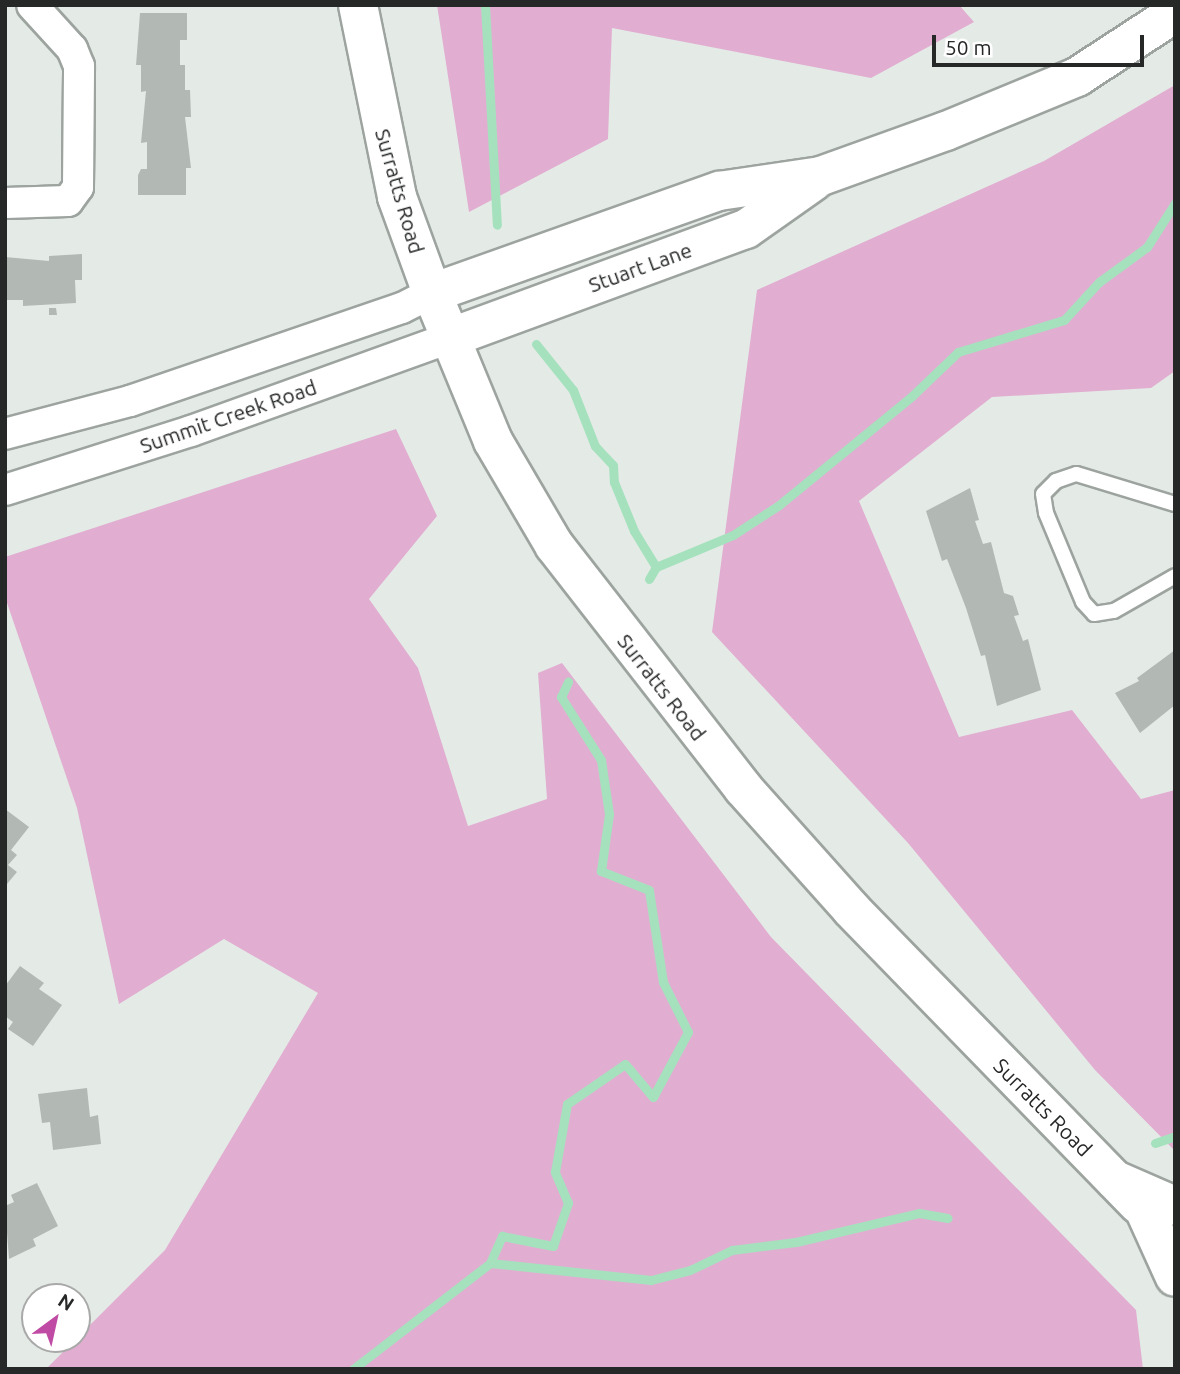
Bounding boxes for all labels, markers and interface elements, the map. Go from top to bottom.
scale bar [935,21,1147,65]
text: 50 m [945,35,992,59]
street label: Surratts Road [370,126,430,256]
street label: Stuart Lane [585,237,695,297]
street label: Summit Creek Road [136,374,320,458]
street label: Surratts Road [613,629,711,745]
street label: Surratts Road [989,1053,1097,1161]
north arrow [21,1283,91,1353]
text: N [54,1289,78,1315]

